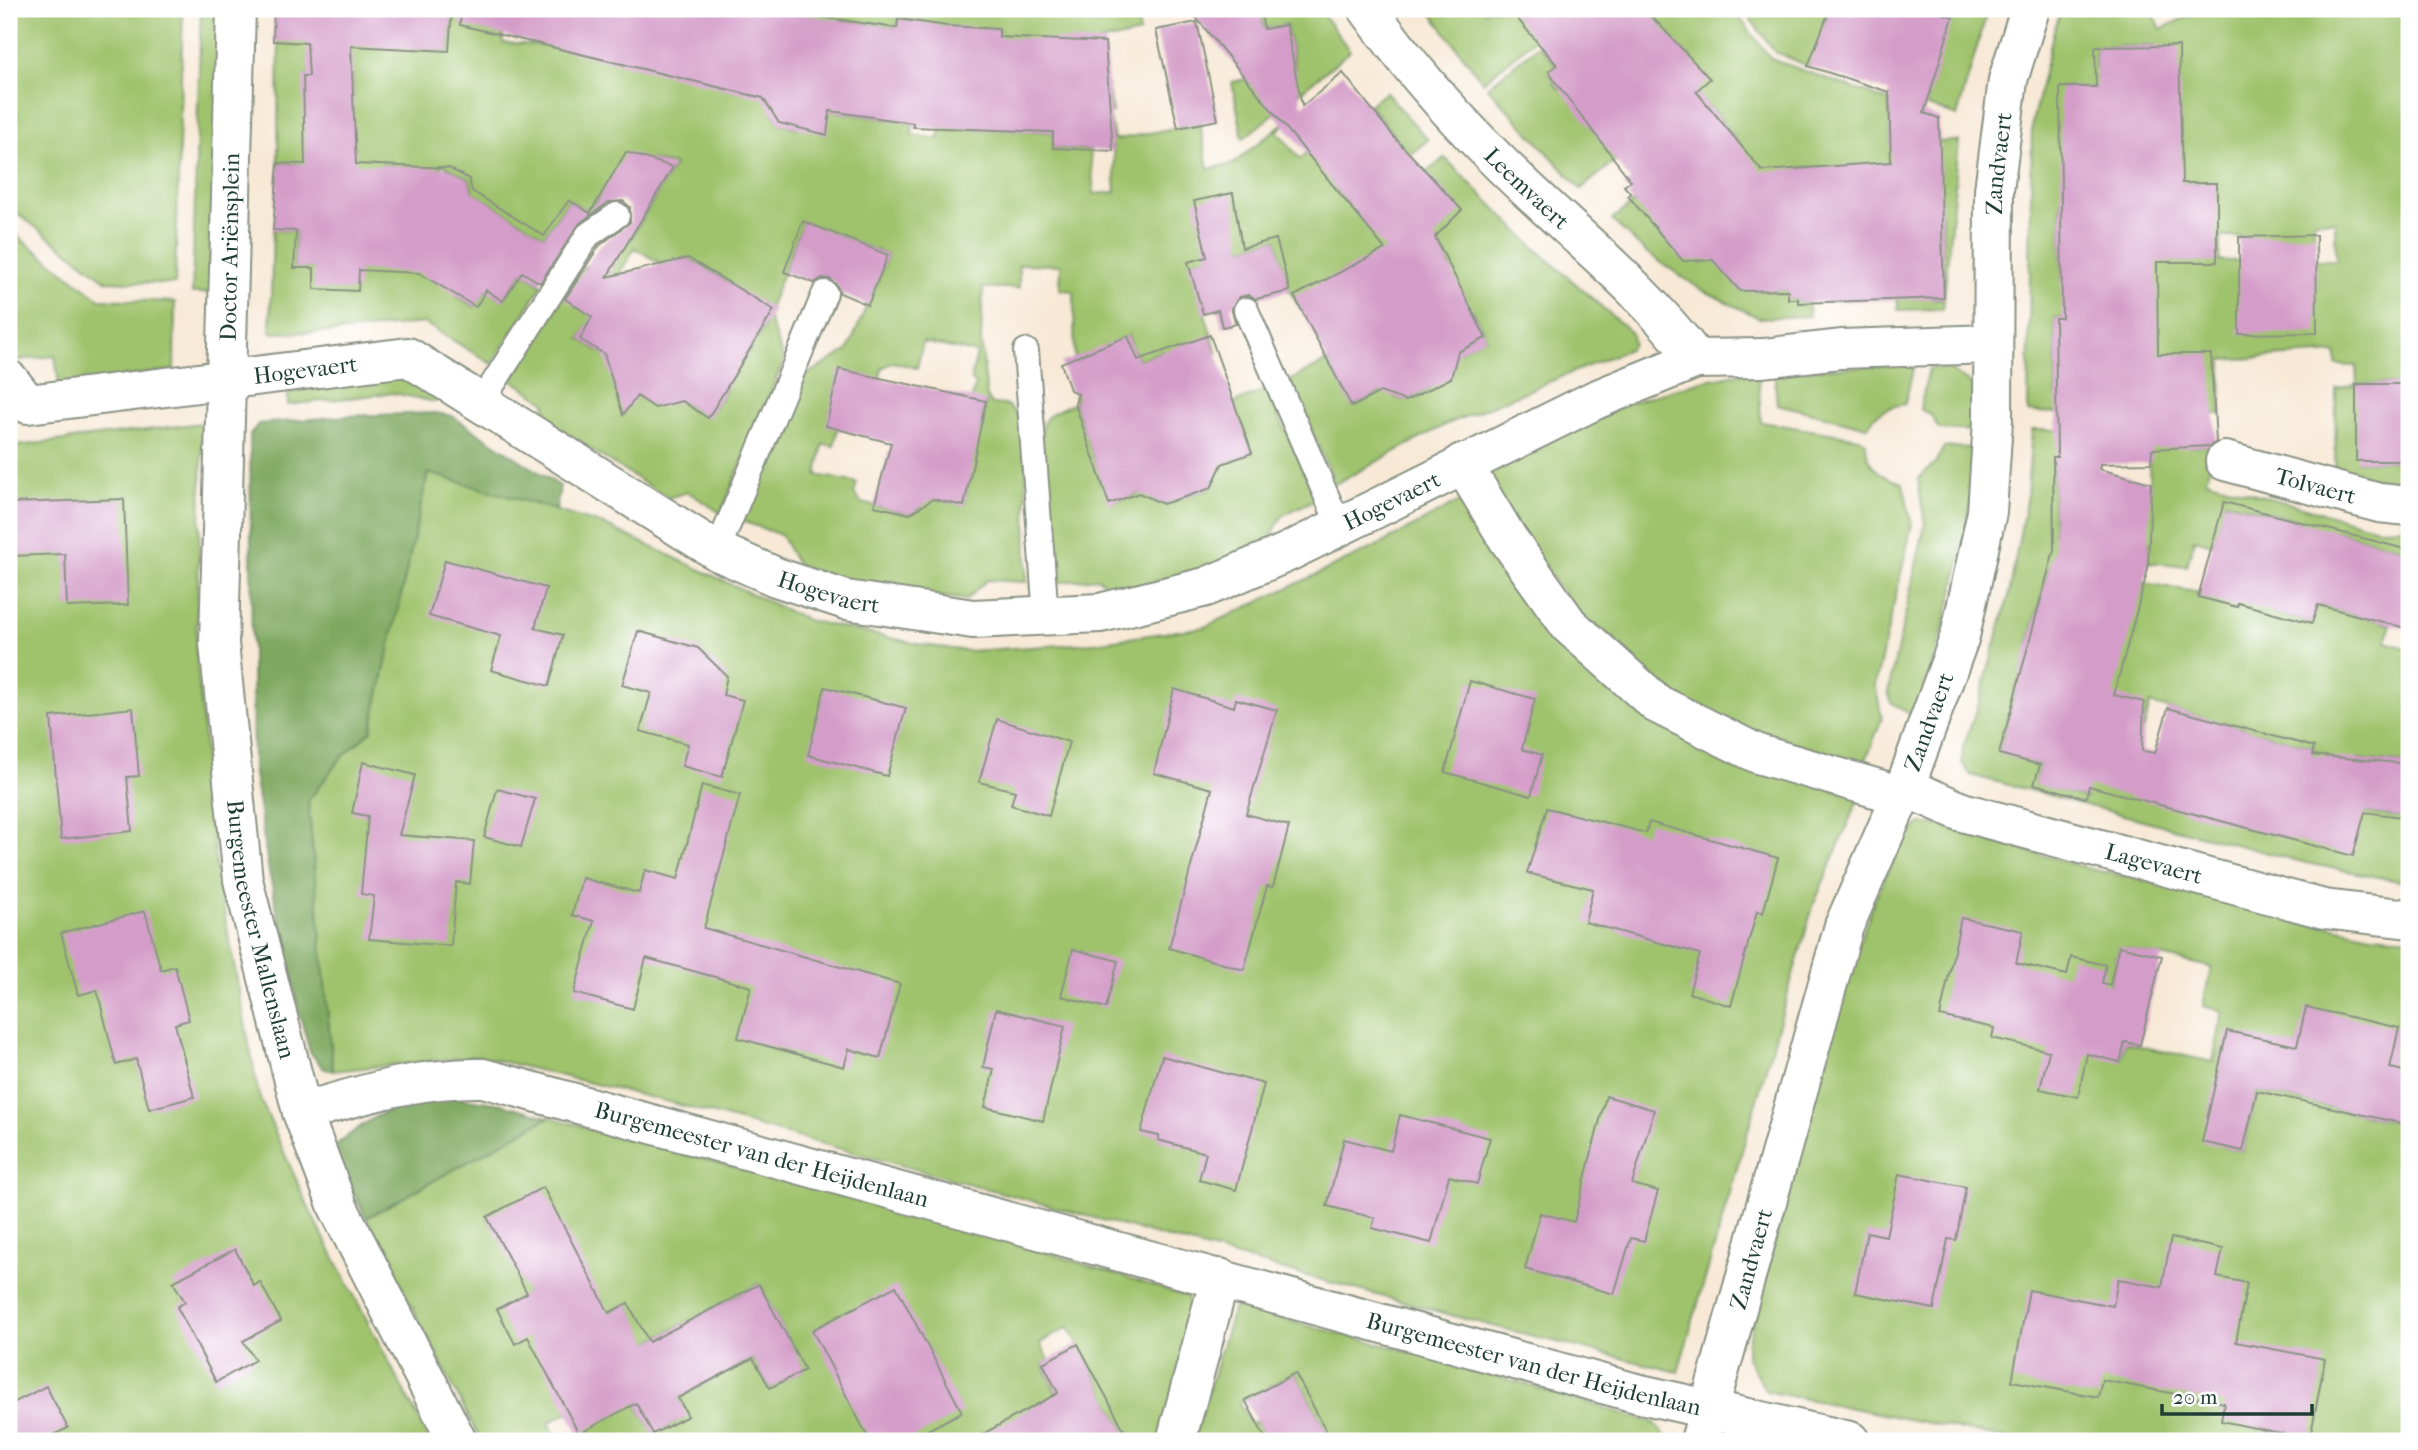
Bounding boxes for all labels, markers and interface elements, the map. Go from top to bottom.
street label: Zandvaert [1980,111,2017,215]
street label: Leemvaert [1479,142,1575,235]
street label: Doctor Ariënsplein [215,152,245,341]
street label: Hogevaert [252,350,359,390]
street label: Tolvaert [2272,462,2359,510]
street label: Hogevaert [1339,465,1444,536]
street label: Hogevaert [775,565,881,618]
street label: Zandvaert [1898,669,1959,775]
street label: Burgemeester Mallenslaan [221,798,302,1062]
street label: Lagevaert [2102,838,2206,889]
street label: Burgemeester van der Heijdenlaan [592,1096,932,1213]
street label: Zandvaert [1724,1206,1778,1312]
street label: Burgemeester van der Heijdenlaan [1364,1307,1704,1421]
scale bar [2162,1373,2313,1417]
text: 20 m [2173,1385,2218,1409]

